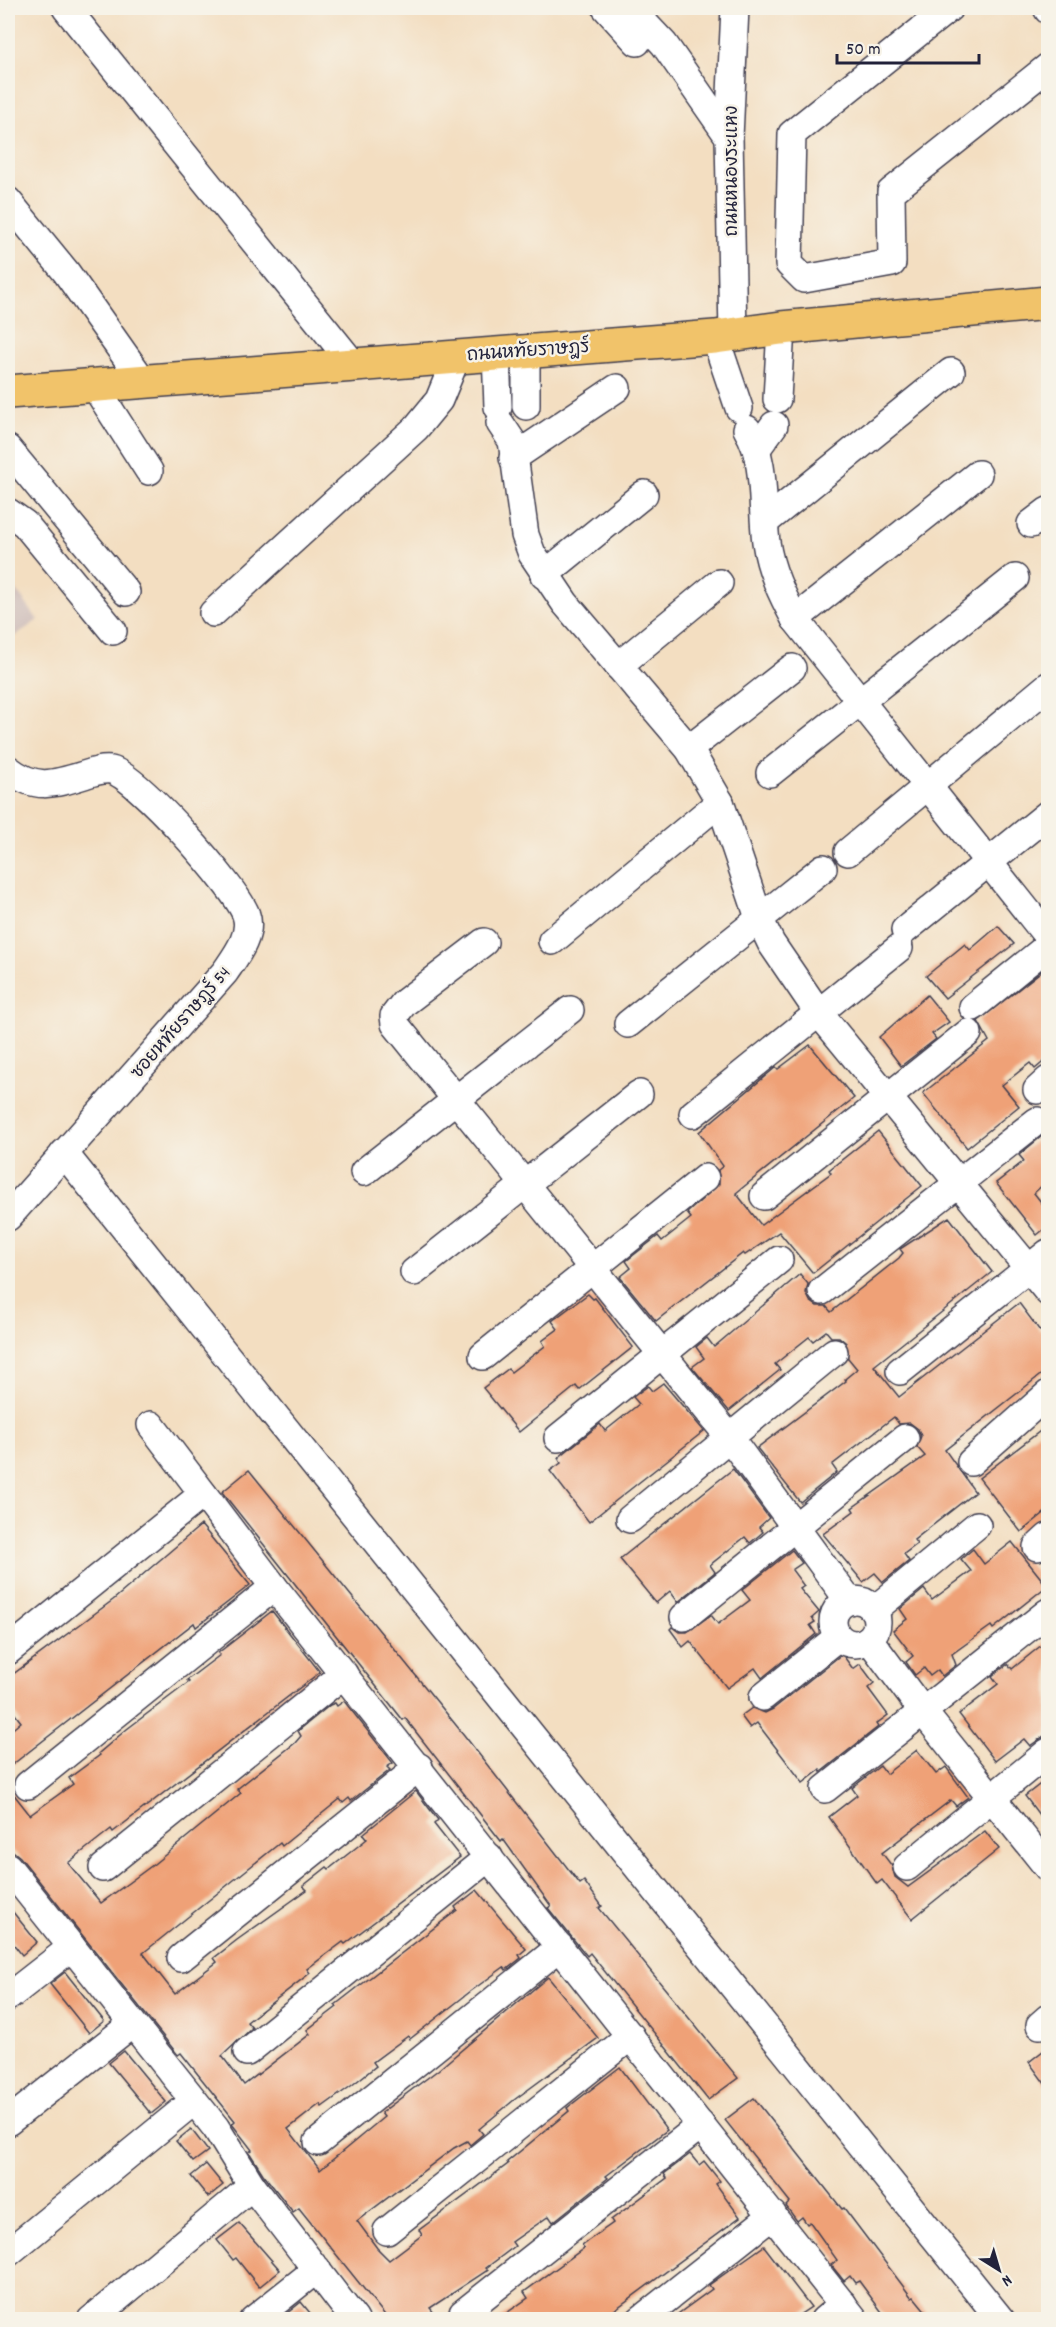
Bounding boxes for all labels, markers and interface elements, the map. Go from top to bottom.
scale bar [837,27,980,65]
text: 50 m [846,38,881,63]
street label: ถนนหนองระแหง [721,105,746,237]
street label: ถนนหทัยราษฎร์ [466,333,591,369]
street label: ซอยหทัยราษฎร์ 54 [124,960,238,1085]
north arrow [969,2240,1029,2300]
text: N [996,2268,1017,2292]

